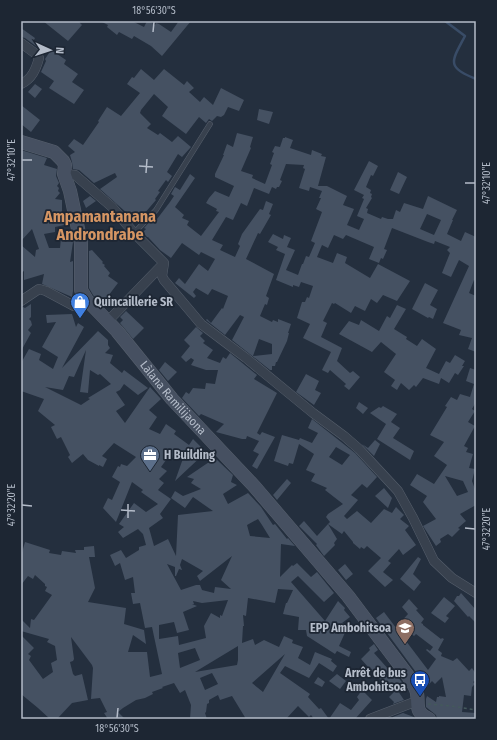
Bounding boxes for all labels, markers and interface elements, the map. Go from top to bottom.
text: 18°56'30"S [132,5,176,17]
north arrow [30,30,70,70]
text: N [53,47,66,54]
text: 47°32'10"E [6,139,18,181]
text: 47°32'10"E [481,162,493,204]
district label: Ampamantanana Androndrabe [43,207,156,244]
shop icon: Quincaillerie SR [69,291,91,319]
place label: Quincaillerie SR [94,295,173,309]
street label: Làlana Ramilijaona [137,358,209,438]
office icon: H Building [139,444,161,472]
place label: H Building [164,448,215,462]
text: 47°32'20"E [6,484,18,526]
text: 47°32'20"E [481,508,493,550]
school or university icon: EPP Ambohitsoa [394,617,416,645]
place label: EPP Ambohitsoa [310,621,391,635]
place label: Arrêt de bus Ambohitsoa [344,666,407,694]
bus stop icon: Arrêt de bus Ambohitsoa [409,669,431,697]
text: 18°56'30"S [95,723,139,735]

